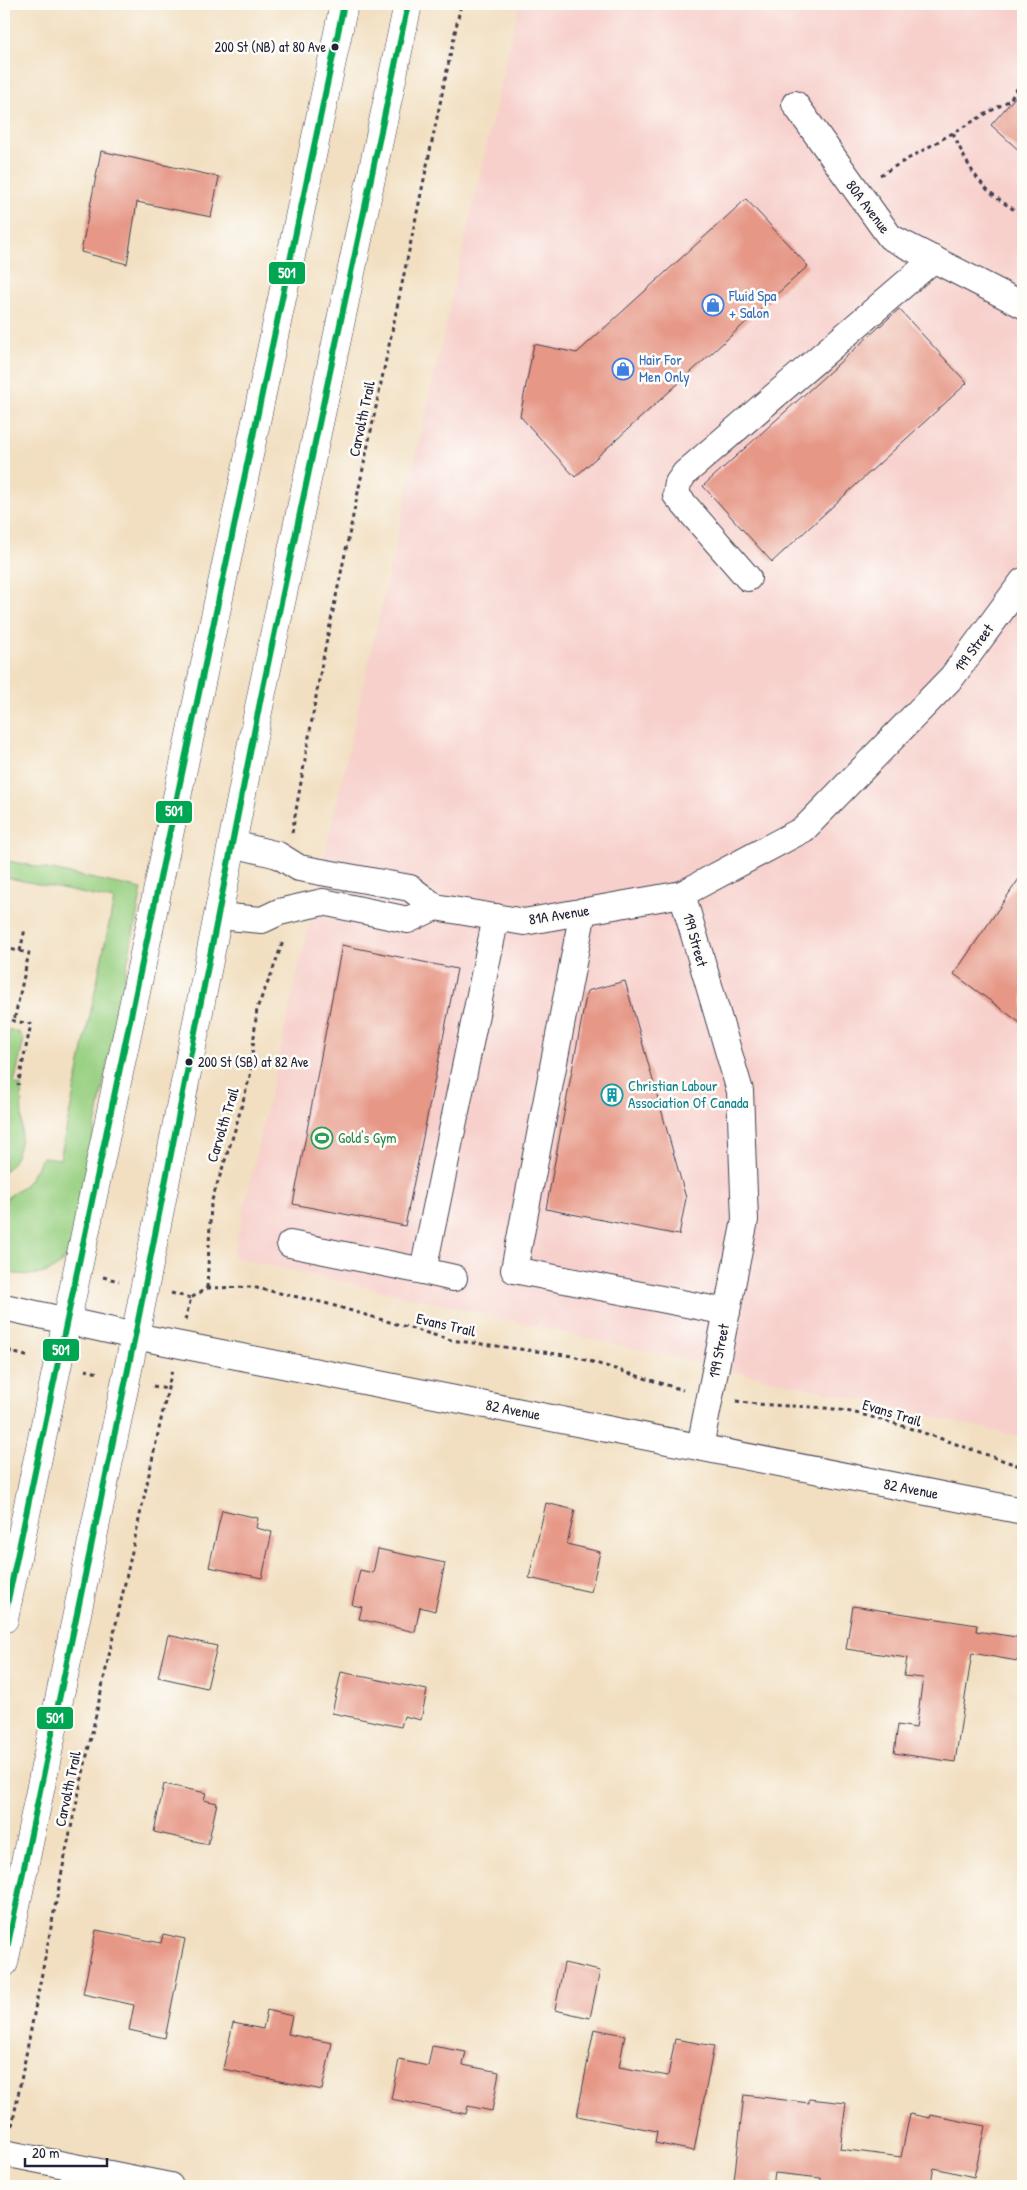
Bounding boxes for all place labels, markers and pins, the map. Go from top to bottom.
place label: 200 St (NB) at 80 Ave [215,37,326,56]
marker: 200 St (NB) at 80 Ave [330,42,340,52]
place label: Fluid Spa + Salon [728,285,777,323]
shop icon: Fluid Spa + Salon [701,293,725,317]
place label: Hair For Men Only [639,349,690,387]
shop icon: Hair For Men Only [611,357,635,381]
place label: 200 St (SB) at 82 Ave [198,1052,309,1071]
marker: 200 St (SB) at 82 Ave [184,1057,194,1067]
place label: Christian Labour Association Of Canada [628,1075,749,1113]
building icon: Christian Labour Association Of Canada [600,1083,624,1107]
sports icon: Gold's Gym [310,1126,334,1150]
place label: Gold's Gym [338,1127,397,1148]

